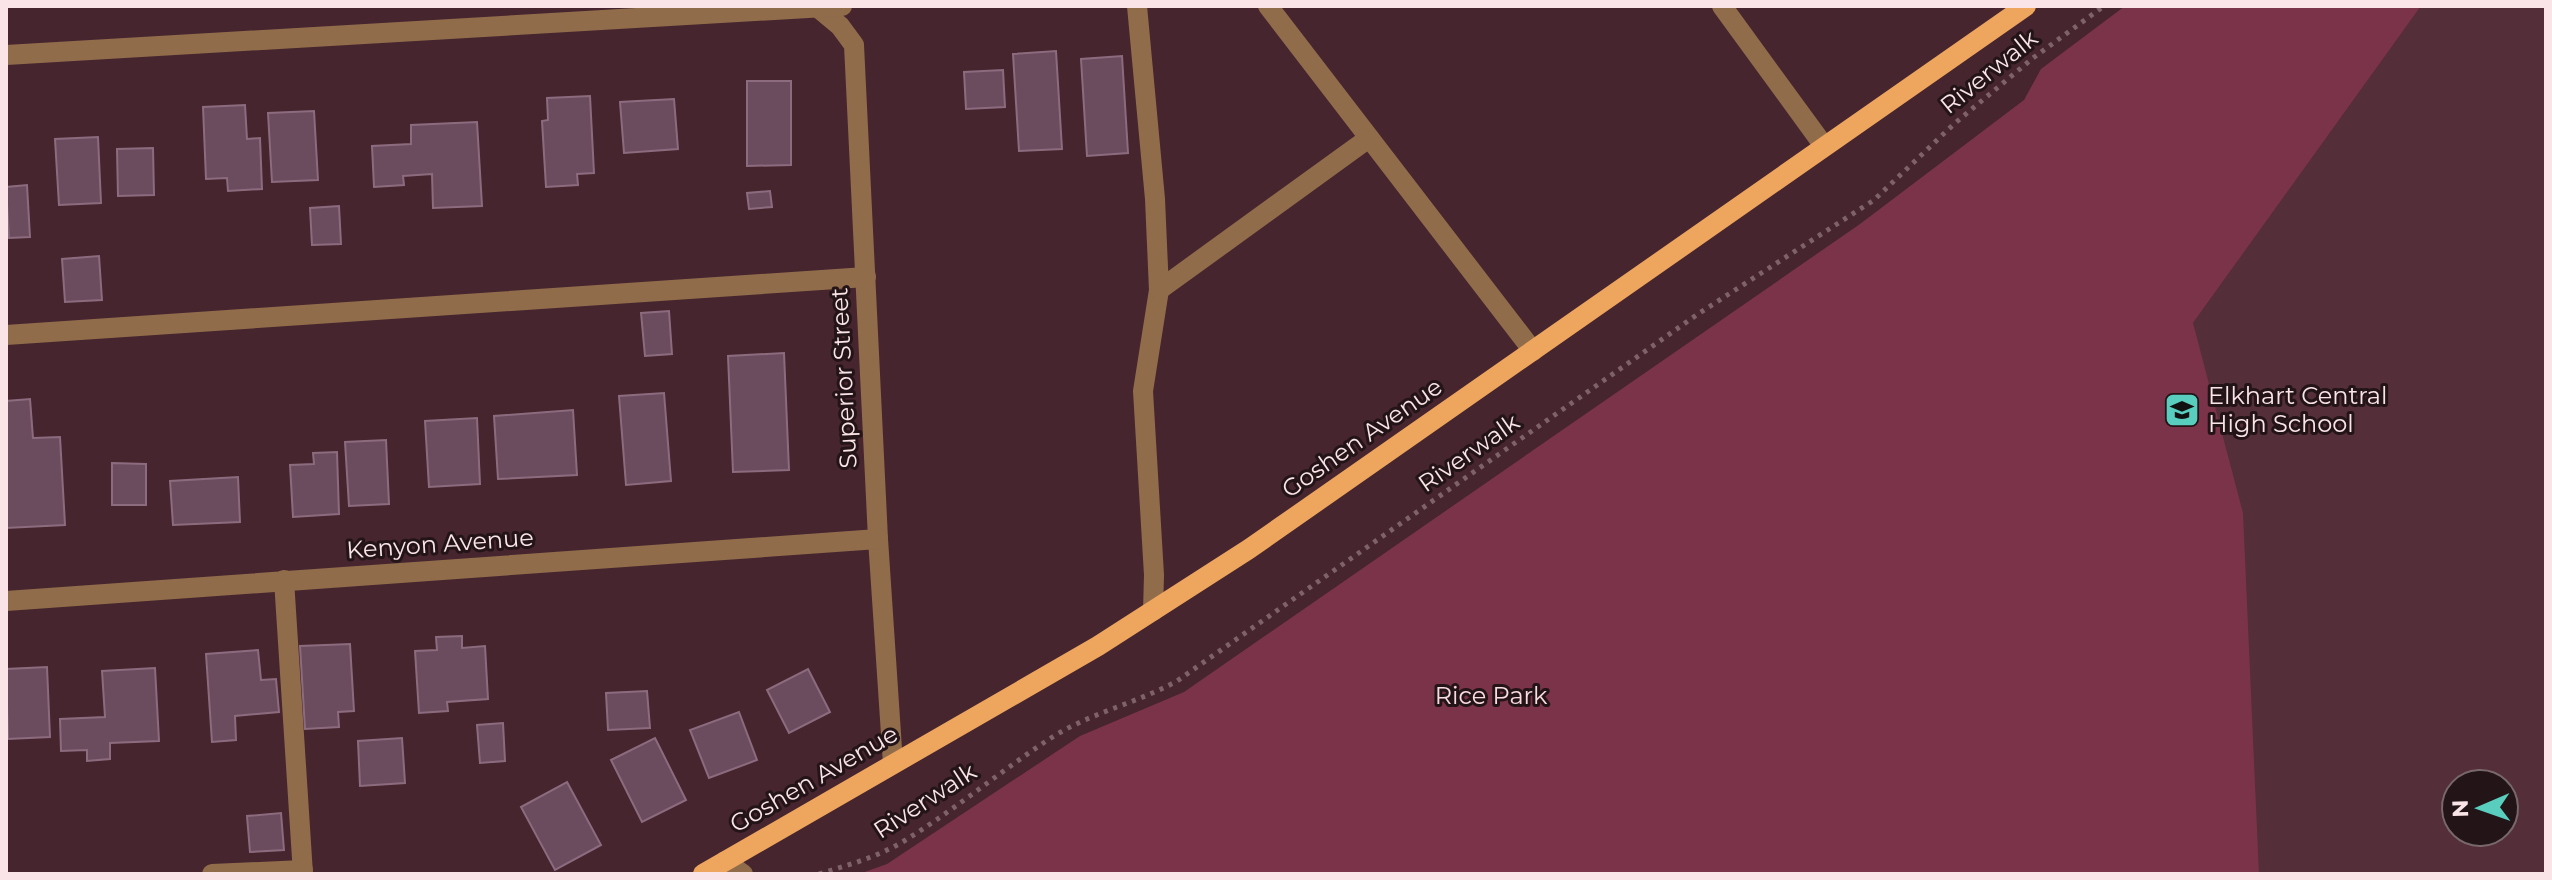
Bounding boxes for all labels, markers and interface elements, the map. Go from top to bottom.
street label: Riverwalk [1934,23,2044,120]
street label: Superior Street [824,287,863,469]
street label: Goshen Avenue [1276,371,1447,504]
place label: Elkhart Central High School [2208,381,2387,438]
school or university icon: Elkhart Central High School [2163,391,2201,429]
street label: Riverwalk [1413,407,1525,498]
street label: Kenyon Avenue [345,522,535,565]
park label: Rice Park [1435,681,1548,710]
street label: Goshen Avenue [725,719,903,838]
street label: Riverwalk [868,756,982,844]
north arrow [2440,768,2520,848]
text: N [2447,799,2474,818]

